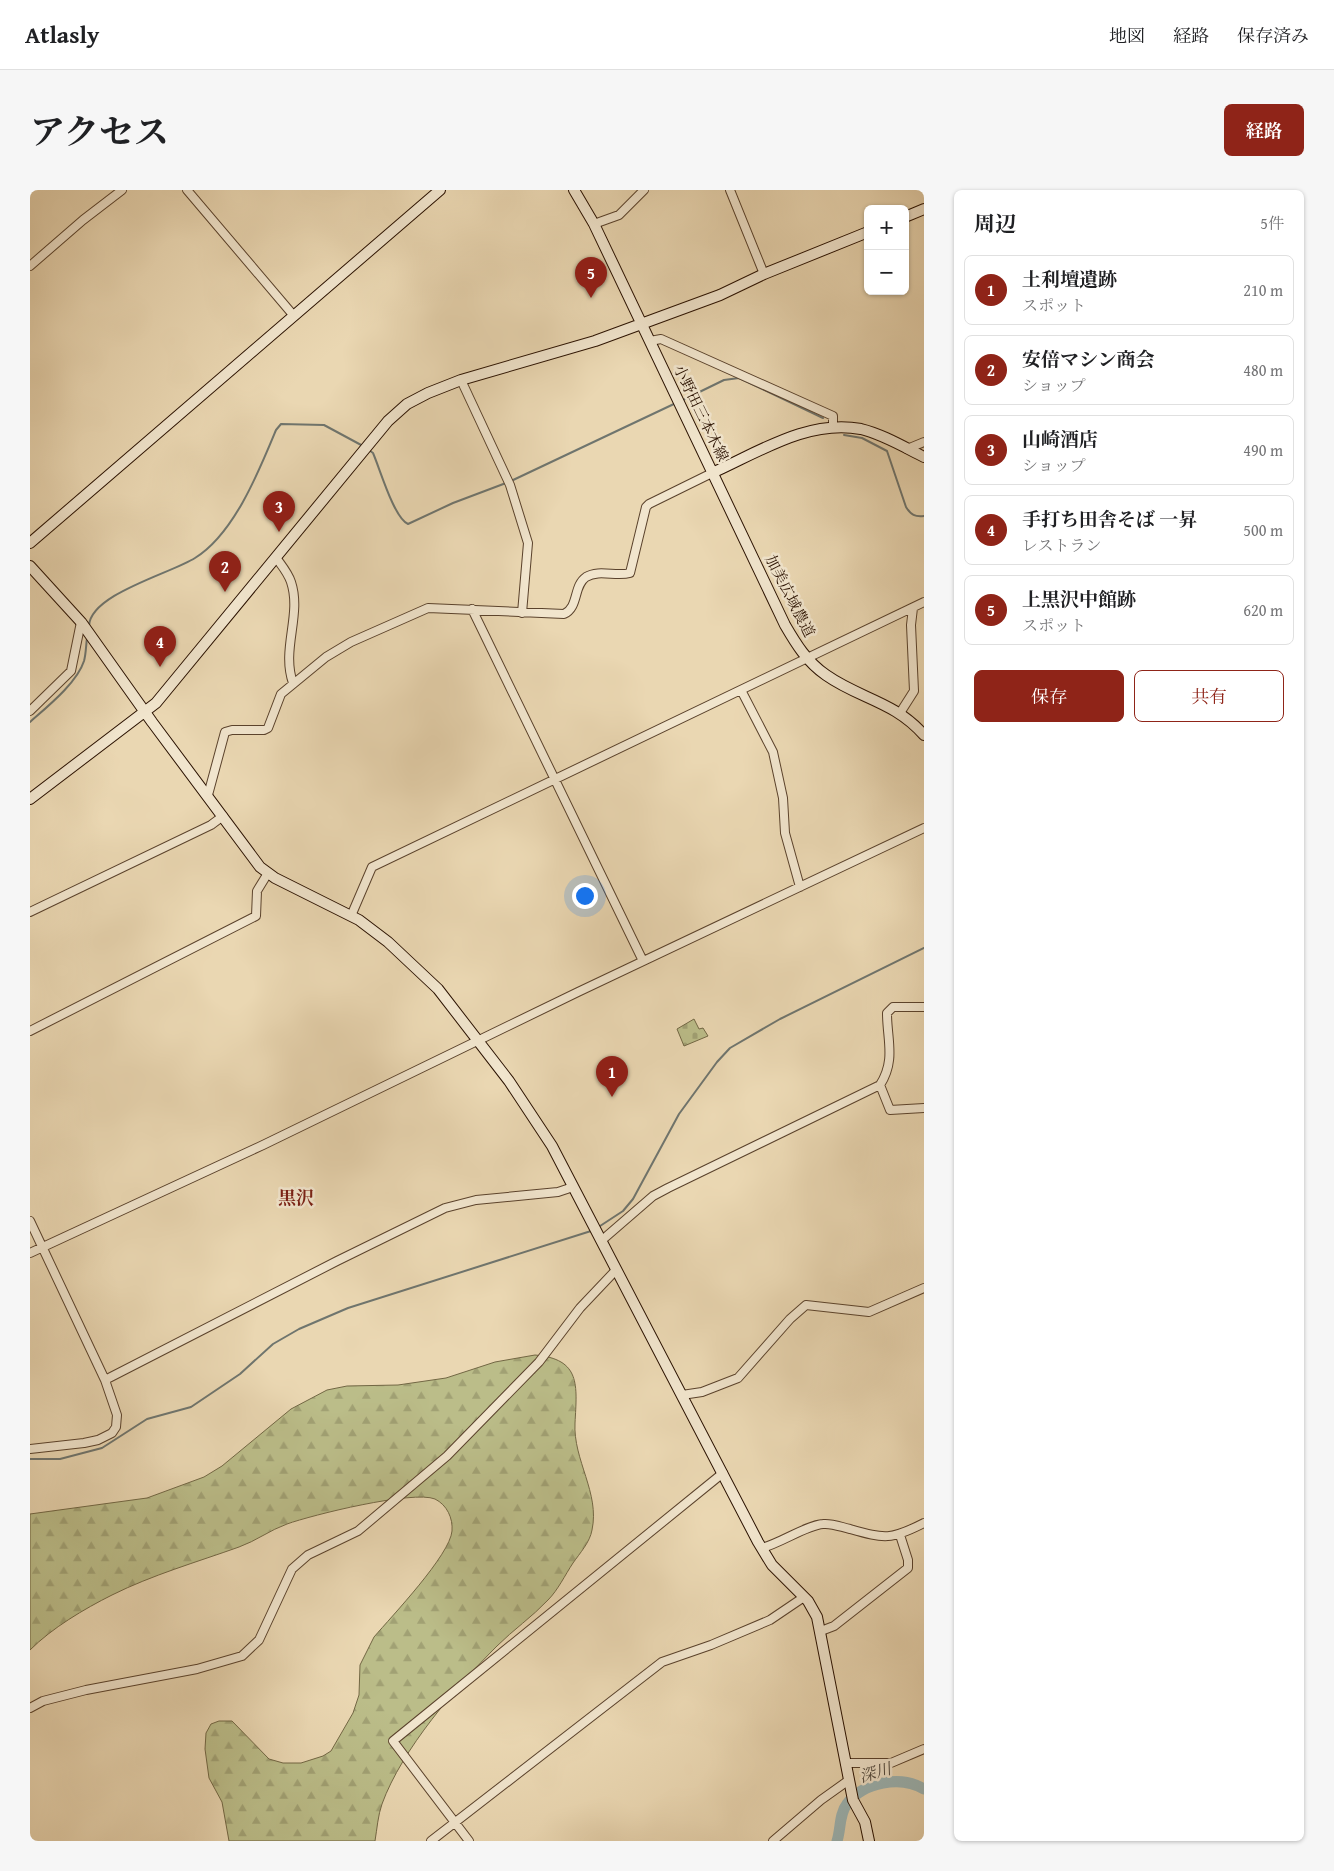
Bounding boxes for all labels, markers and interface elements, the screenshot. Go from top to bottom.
text: Atlasly [25,17,99,52]
text: 地図 [1109,22,1145,49]
text: 経路 [1173,22,1209,49]
text: 保存済み [1237,22,1309,49]
button: 経路 [1224,104,1304,156]
text: アクセス [30,106,169,157]
map controls [864,205,909,295]
button: + [864,205,909,250]
text: 周辺 [974,208,1016,239]
text: 5件 [1260,211,1284,235]
button: − [864,250,909,295]
pin: 5 [575,257,607,298]
text: 土利壇遺跡 [1022,265,1117,293]
text: 1 [987,278,995,302]
text: 210 m [1243,278,1283,302]
text: スポット [1022,293,1086,317]
text: 安倍マシン商会 [1022,345,1155,373]
text: 2 [987,358,995,382]
text: 480 m [1243,358,1283,382]
street label: 小野田三本木線 [669,361,734,465]
text: ショップ [1022,373,1086,397]
text: 山崎酒店 [1022,425,1098,453]
text: 3 [987,438,995,462]
text: 490 m [1243,438,1283,462]
text: ショップ [1022,453,1086,477]
pin: 3 [263,491,295,532]
text: 手打ち田舎そば 一昇 [1022,505,1197,533]
text: 4 [987,518,995,542]
text: 500 m [1243,518,1283,542]
text: レストラン [1022,533,1102,557]
pin: 2 [209,551,241,592]
street label: 加美広域農道 [761,551,820,641]
text: 上黒沢中館跡 [1022,585,1136,613]
text: 5 [987,598,995,622]
text: 620 m [1243,598,1283,622]
text: スポット [1022,613,1086,637]
pin: 4 [144,626,176,667]
button: 保存 [974,670,1124,722]
button: 共有 [1134,670,1284,722]
your location [572,883,598,909]
pin: 1 [596,1056,628,1097]
district label: 黒沢 [278,1184,314,1211]
water label: 深川 [856,1756,896,1788]

